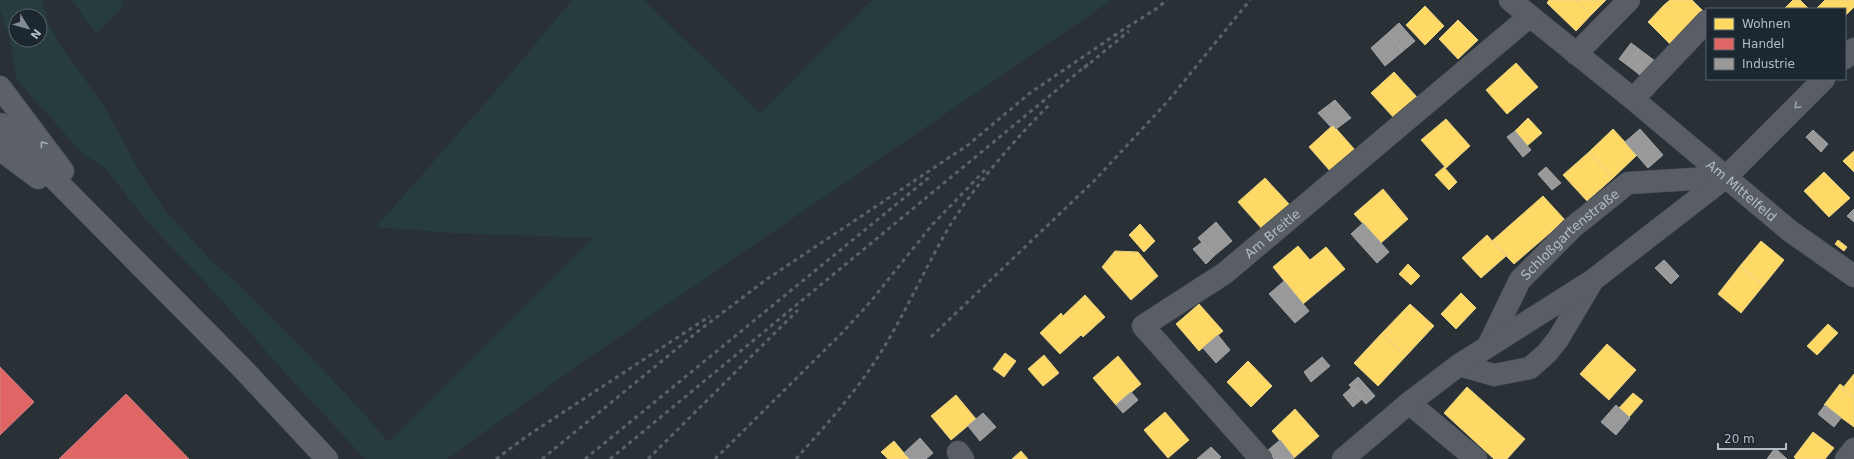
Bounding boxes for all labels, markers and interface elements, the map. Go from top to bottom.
north arrow [8,8,48,48]
legend [1706,8,1846,80]
text: Wohnen [1742,17,1791,31]
text: N [28,26,44,41]
text: Handel [1742,37,1784,51]
text: Industrie [1742,57,1795,71]
one-way arrow [1794,102,1801,109]
one-way arrow [41,141,48,148]
street label: Am Mittelfeld [1703,157,1780,225]
street label: Schloßgartenstraße [1518,186,1622,283]
street label: Am Breitle [1242,206,1303,261]
scale bar [1718,425,1786,451]
text: 20 m [1724,432,1755,446]

